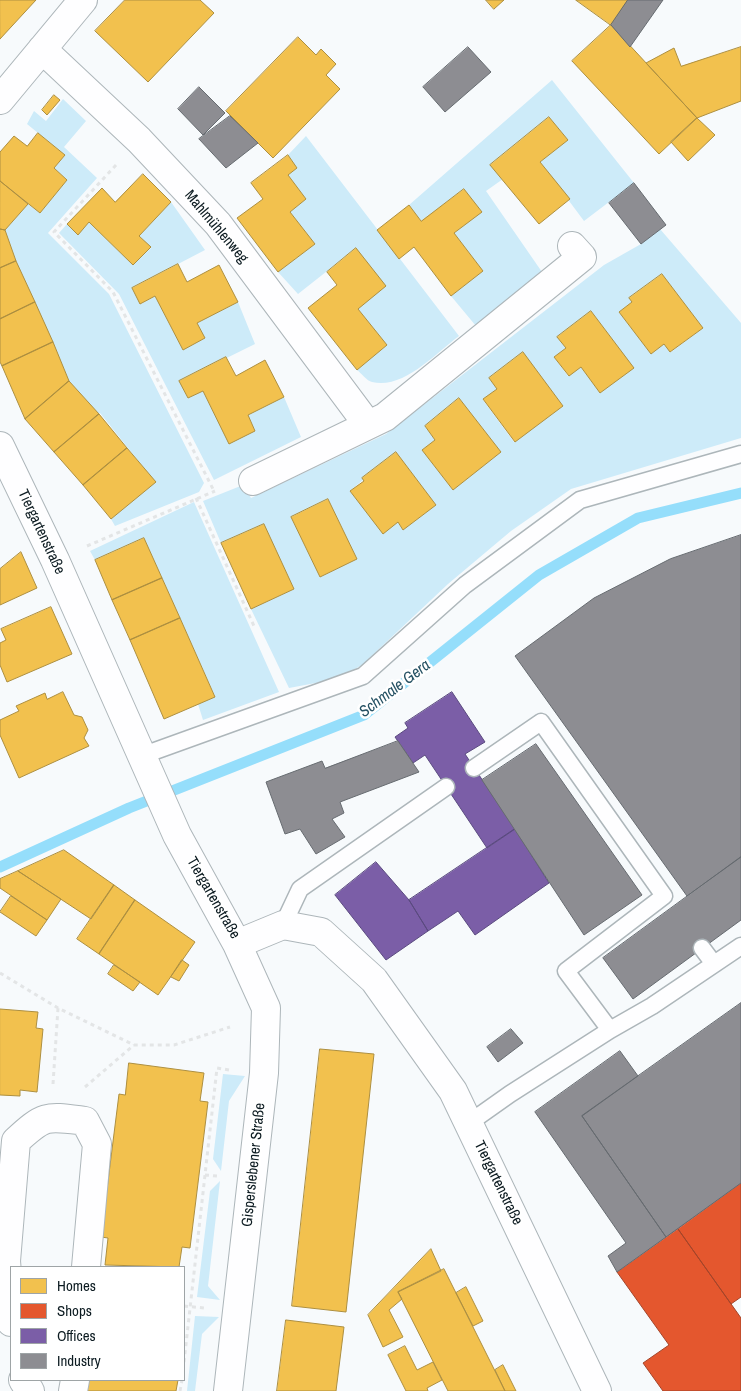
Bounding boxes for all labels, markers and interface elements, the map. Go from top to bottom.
street label: Mahlmühlenweg [180,187,252,267]
street label: Tiergartenstraße [14,487,68,577]
water label: Schmale Gera [356,656,434,722]
street label: Tiergartenstraße [182,854,244,942]
street label: Gisperslebener Straße [239,1102,269,1228]
street label: Tiergartenstraße [470,1138,526,1228]
legend [10,1266,185,1381]
text: Homes [57,1275,96,1296]
text: Shops [57,1300,92,1321]
text: Offices [57,1325,96,1346]
text: Industry [57,1350,101,1371]

